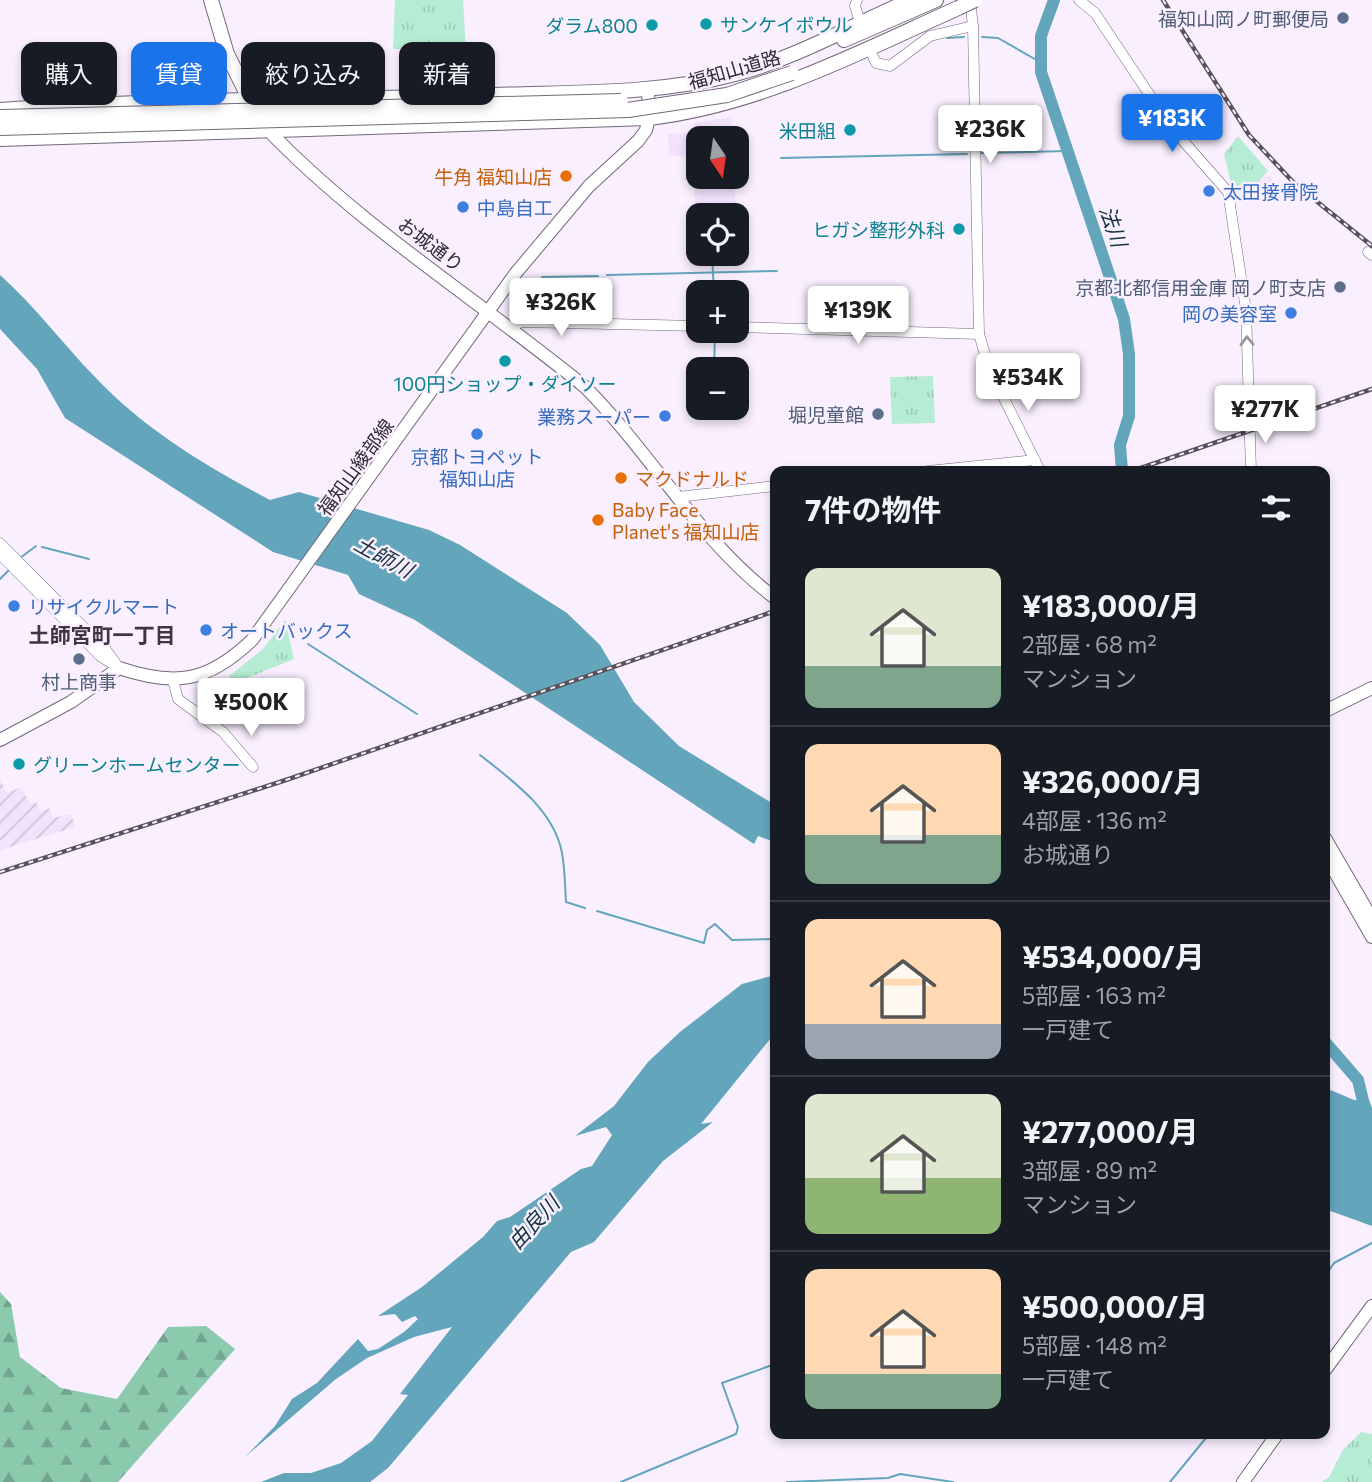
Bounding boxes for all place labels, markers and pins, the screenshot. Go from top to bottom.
place label: 福知山岡ノ町郵便局 [1158,7,1329,30]
marker: 福知山岡ノ町郵便局 [1335,10,1351,26]
place label: サンケイボウル [720,13,853,36]
place label: ダラム800 [545,14,638,37]
marker: サンケイボウル [698,16,714,32]
marker: ダラム800 [644,17,660,33]
pin: ¥183K [1123,94,1221,154]
pin: ¥236K [941,106,1039,165]
place label: 米田組 [779,119,836,142]
marker: 米田組 [842,122,858,138]
place label: 牛角 福知山店 [434,165,552,188]
marker: 牛角 福知山店 [558,168,574,184]
place label: 太田接骨院 [1223,180,1318,203]
marker: 太田接骨院 [1201,183,1217,199]
place label: 中島自工 [477,196,553,219]
marker: 中島自工 [455,199,471,215]
place label: ヒガシ整形外科 [812,218,945,241]
marker: ヒガシ整形外科 [951,221,967,237]
place label: 京都北都信用金庫 岡ノ町支店 [1075,276,1326,299]
pin: ¥326K [512,278,610,338]
marker: 京都北都信用金庫 岡ノ町支店 [1332,279,1348,295]
pin: ¥139K [809,286,907,346]
place label: 岡の美容室 [1182,302,1277,325]
marker: 岡の美容室 [1283,305,1299,321]
marker: 100円ショップ・ダイソー [497,353,513,369]
pin: ¥534K [979,354,1077,413]
place label: 100円ショップ・ダイソー [394,372,616,395]
pin: ¥277K [1216,386,1314,445]
place label: 堀児童館 [788,403,864,426]
place label: 業務スーパー [537,405,651,428]
marker: 堀児童館 [870,406,886,422]
marker: 業務スーパー [657,408,673,424]
marker: 京都トヨペット 福知山店 [469,426,485,442]
place label: 京都トヨペット 福知山店 [410,445,544,490]
place label: マクドナルド [635,467,749,490]
marker: マクドナルド [613,470,629,486]
place label: Baby Face Planet's 福知山店 [612,498,759,543]
marker: Baby Face Planet's 福知山店 [590,512,606,528]
place label: リサイクルマート [28,595,179,618]
marker: リサイクルマート [6,598,22,614]
place label: オートバックス [220,619,352,642]
marker: オートバックス [198,622,214,638]
marker: 村上商事 [71,651,87,667]
place label: 村上商事 [41,670,117,693]
pin: ¥500K [202,678,300,738]
place label: グリーンホームセンター [33,753,240,776]
marker: グリーンホームセンター [11,756,27,772]

